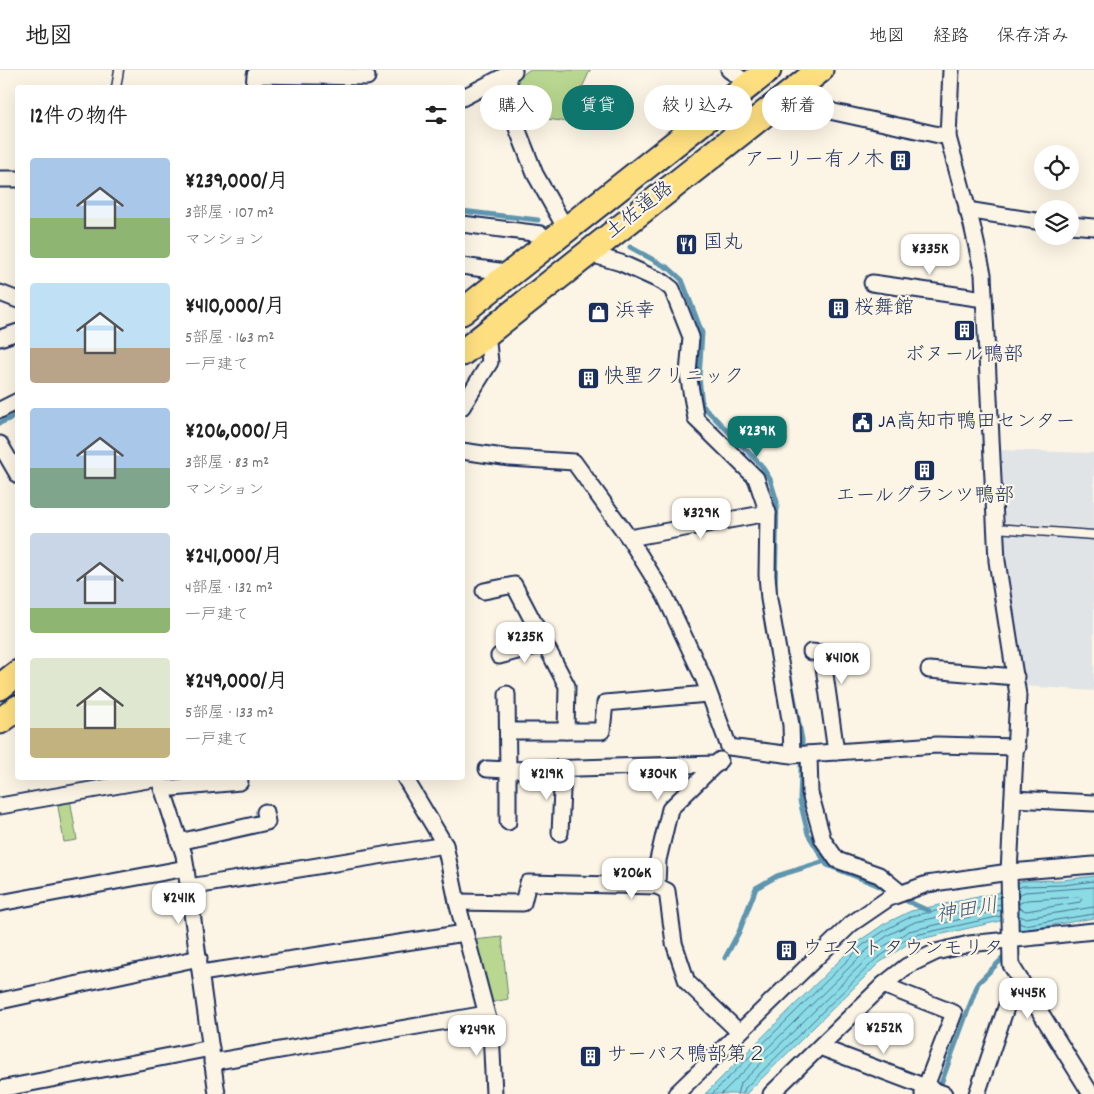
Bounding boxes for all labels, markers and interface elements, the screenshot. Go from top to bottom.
text: 地図 [25,21,73,55]
text: 地図 [869,25,905,50]
text: 経路 [933,25,969,50]
text: 保存済み [997,25,1069,50]
chip: 購入 [480,85,552,130]
chip: 賃貸 [562,85,634,130]
chip: 絞り込み [644,85,752,130]
chip: 新着 [762,85,834,130]
icon: filters [422,101,450,129]
text: 12件の物件 [30,103,128,133]
map controls [1034,145,1079,245]
button: locate [1034,145,1079,190]
place label: アーリー有ノ木 [745,147,884,175]
building icon: アーリー有ノ木 [888,149,912,173]
text: ¥239,000/月 [185,168,289,198]
street label: 土佐道路 [600,175,680,247]
icon: home [70,178,130,238]
button: layers [1034,200,1079,245]
text: 3部屋 · 107 m² [185,202,274,225]
text: マンション [185,229,264,252]
place label: 国丸 [703,230,743,258]
restaurant icon: 国丸 [675,232,699,256]
pin: ¥335K [895,234,965,276]
text: ¥335K [912,238,948,261]
text: ¥410,000/月 [185,293,285,323]
place label: 桜舞館 [854,295,914,323]
building icon: 桜舞館 [826,297,850,321]
place label: 浜幸 [615,298,655,326]
shop icon: 浜幸 [587,300,611,324]
icon: home [70,303,130,363]
building icon: ボヌール鴨部 [952,318,976,342]
text: 5部屋 · 163 m² [185,327,274,350]
place label: ボヌール鴨部 [905,342,1023,370]
text: 一戸建て [185,354,249,377]
place label: 快聖クリニック [604,364,744,392]
building icon: 快聖クリニック [576,366,600,390]
place label: JA高知市鴨田センター [878,409,1075,437]
public building icon: JA高知市鴨田センター [850,411,874,435]
pin: ¥239K [722,416,792,458]
text: ¥206,000/月 [185,418,291,448]
text: ¥239K [739,420,775,443]
icon: home [70,428,130,488]
text: 3部屋 · 83 m² [185,452,269,475]
building icon: エールグランツ鴨部 [913,459,937,483]
text: マンション [185,479,264,502]
place label: エールグランツ鴨部 [836,483,1014,511]
pin: ¥329K [666,498,736,540]
text: ¥329K [683,502,719,525]
text: ¥241,000/月 [185,543,283,573]
icon: home [70,553,130,613]
text: 4部屋 · 132 m² [185,577,273,600]
text: 一戸建て [185,604,249,627]
pin: ¥235K [490,622,560,664]
text: ¥235K [507,626,543,649]
pin: ¥410K [807,642,877,685]
text: ¥410K [825,647,859,670]
text: ¥249,000/月 [185,668,288,698]
icon: home [70,678,130,738]
text: 5部屋 · 133 m² [185,702,274,725]
text: 一戸建て [185,729,249,752]
pin: ¥219K [512,758,582,801]
pin: ¥304K [623,758,693,801]
text: ¥219K [531,763,563,786]
text: ¥304K [639,763,677,786]
pin: ¥206K [597,858,667,900]
text: ¥206K [613,862,651,885]
pin: ¥241K [144,882,214,925]
text: ¥241K [163,887,195,910]
water label: 神田川 [934,892,1000,932]
place label: ウエストタウンモリタ [802,936,1004,964]
building icon: ウエストタウンモリタ [774,938,798,962]
pin: ¥445K [993,978,1063,1020]
text: ¥445K [1010,982,1046,1005]
pin: ¥252K [849,1012,919,1055]
pin: ¥249K [442,1014,512,1057]
text: ¥252K [866,1017,902,1040]
text: ¥249K [459,1019,495,1042]
place label: サーパス鴨部第２ [607,1042,767,1070]
building icon: サーパス鴨部第２ [579,1044,603,1068]

